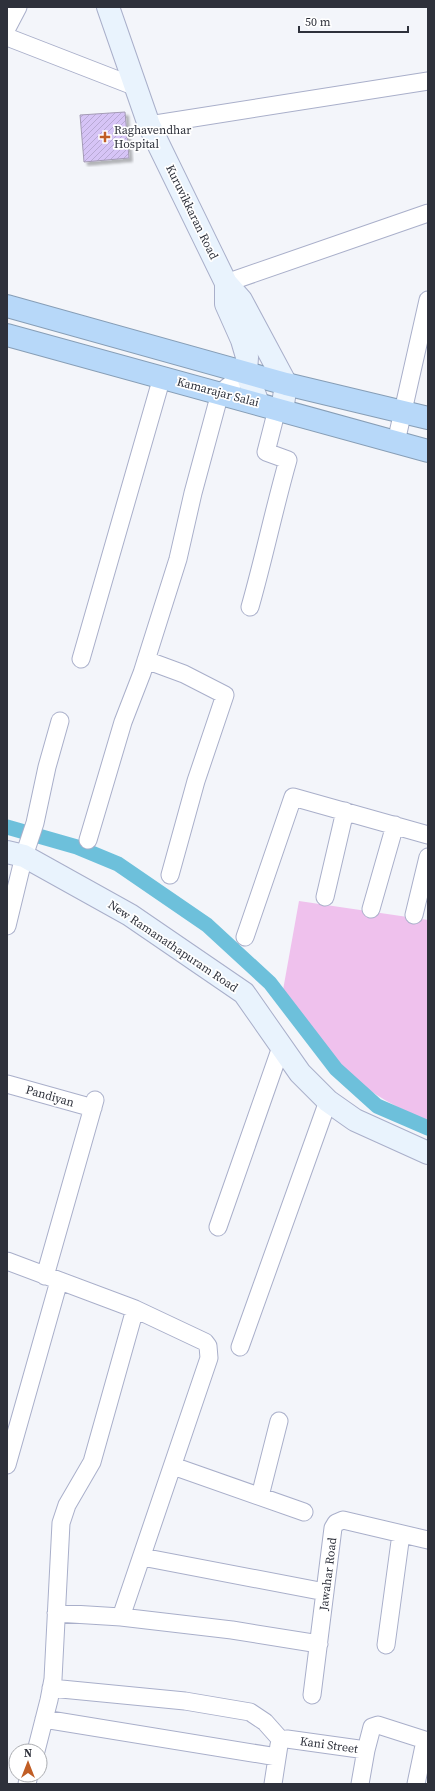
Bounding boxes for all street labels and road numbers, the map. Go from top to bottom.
street label: Kuruvikkaran Road [162,162,222,262]
street label: Kamarajar Salai [175,373,261,411]
street label: New Ramanathapuram Road [105,896,241,996]
street label: Pandiyan [24,1081,76,1111]
street label: Jawahar Road [315,1536,340,1612]
street label: Kani Street [299,1733,359,1757]

